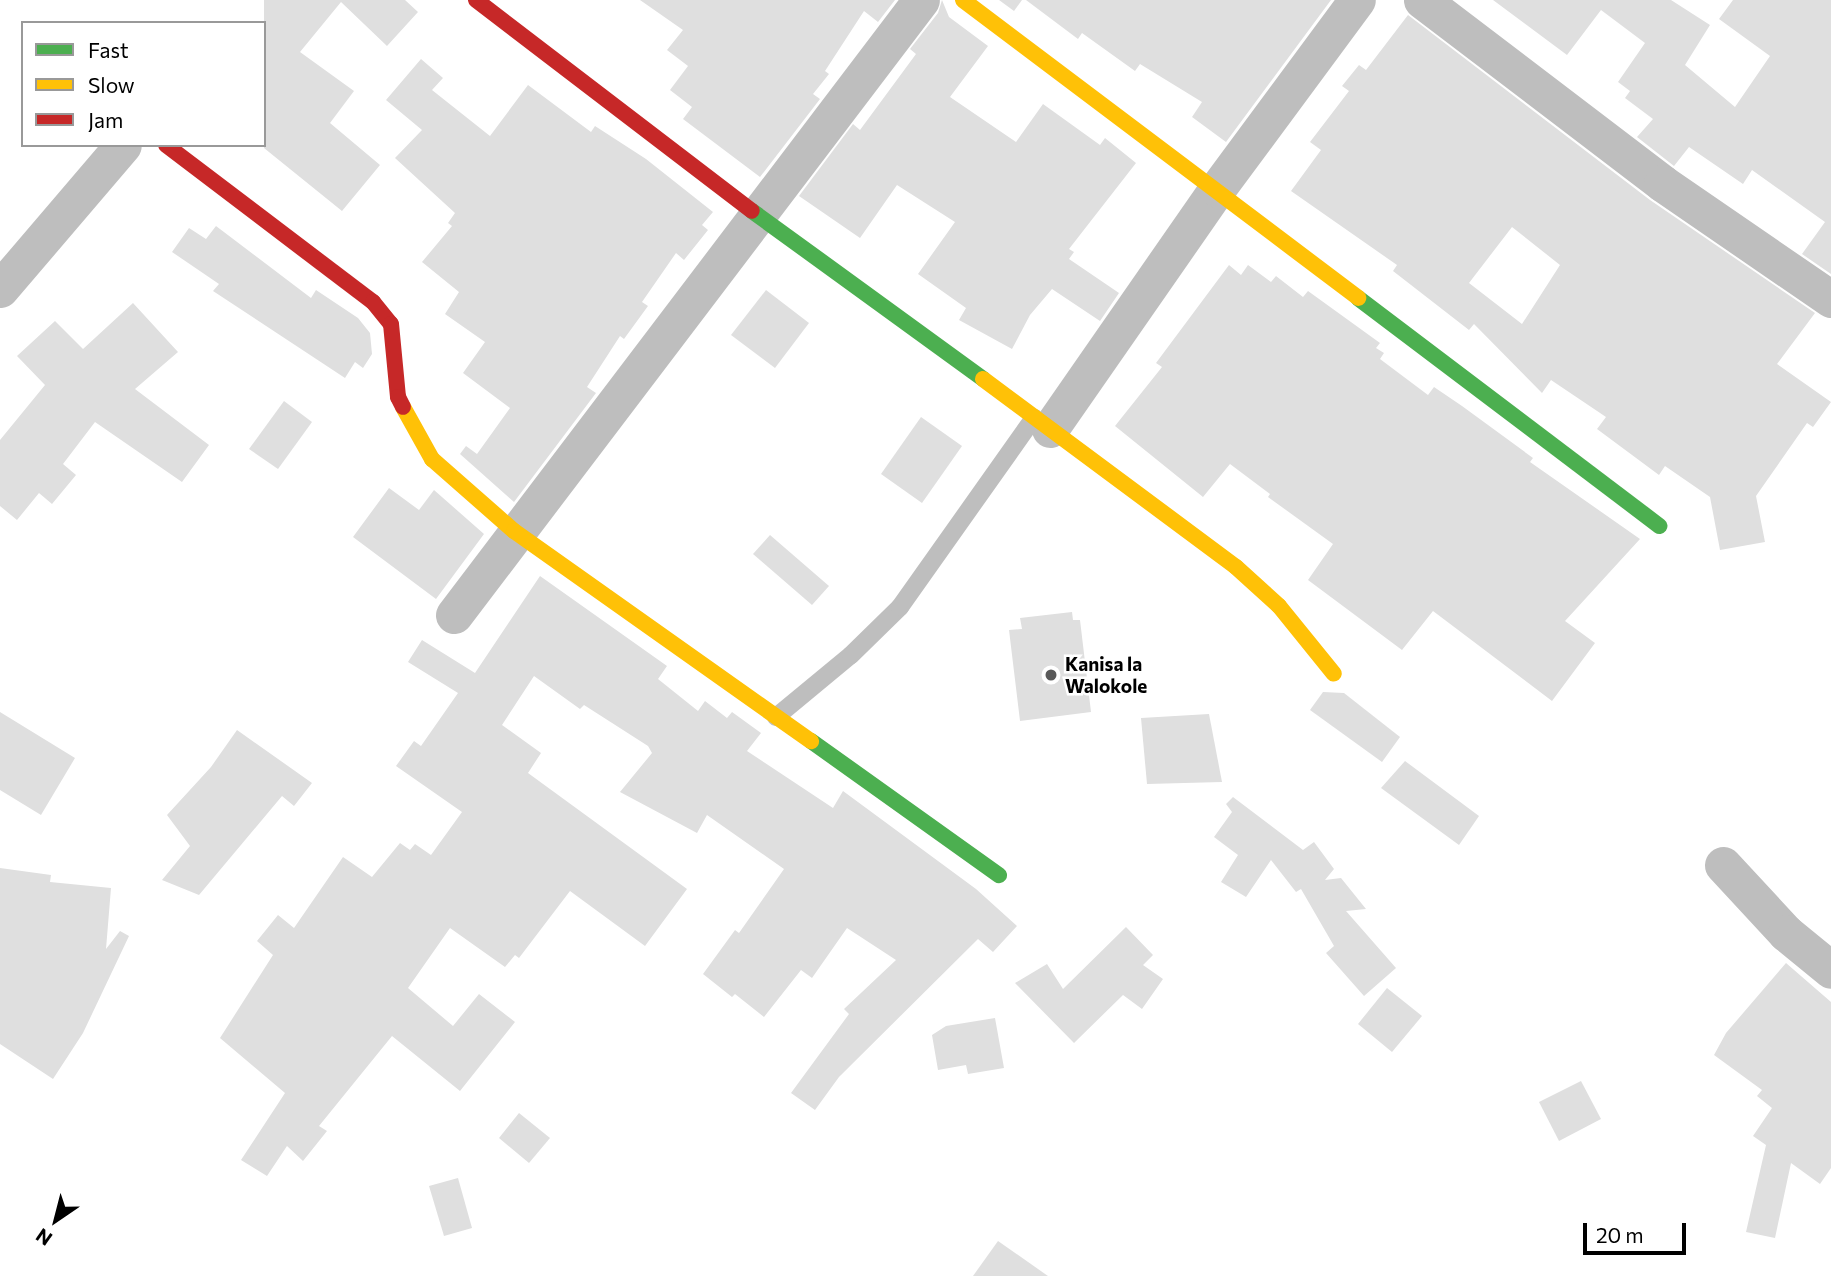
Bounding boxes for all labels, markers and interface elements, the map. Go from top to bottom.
legend [21,21,266,147]
text: Fast [88,37,129,62]
text: Slow [88,72,135,97]
text: Jam [88,107,123,132]
place label: Kanisa la Walokole [1065,653,1147,697]
marker: Kanisa la Walokole [1043,667,1059,683]
north arrow [21,1185,91,1255]
scale bar [1586,1210,1689,1254]
text: 20 m [1596,1222,1644,1247]
text: N [31,1224,56,1251]

